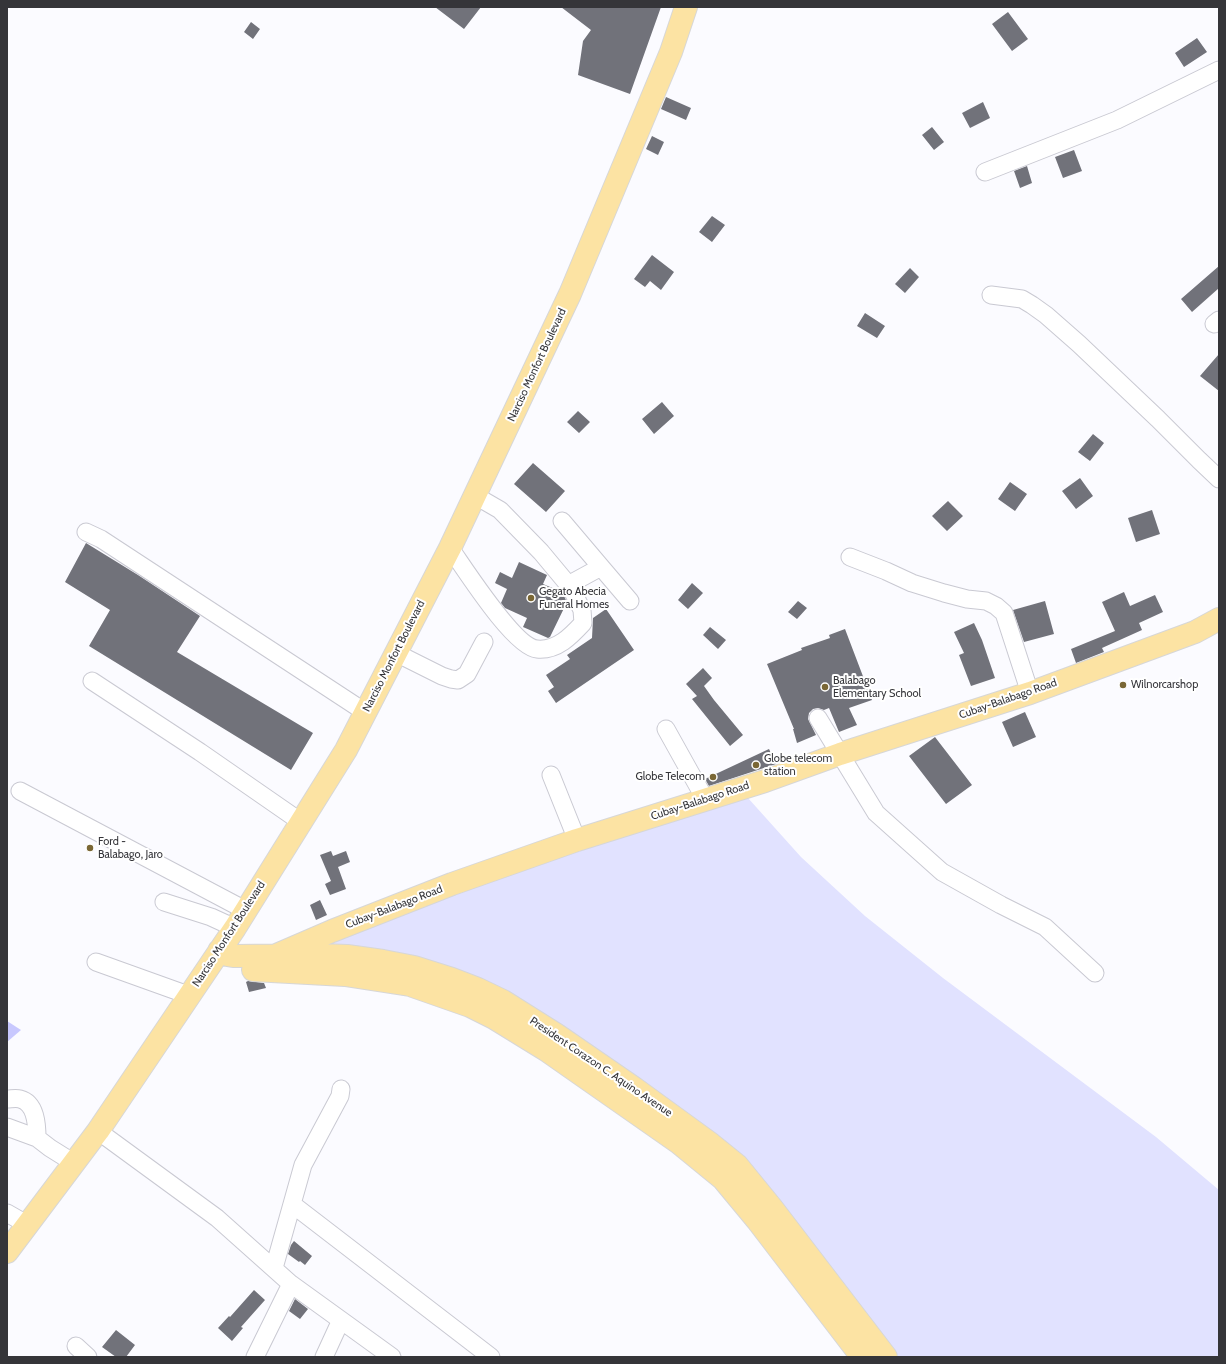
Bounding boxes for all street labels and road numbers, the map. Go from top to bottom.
street label: Narciso Monfort Boulevard [505,306,569,424]
street label: Narciso Monfort Boulevard [360,598,428,714]
street label: Cubay-Balabago Road [957,676,1059,722]
street label: Cubay-Balabago Road [649,779,751,823]
street label: Narciso Monfort Boulevard [190,879,268,989]
street label: Cubay-Balabago Road [344,882,444,932]
street label: President Corazon C. Aquino Avenue [527,1014,675,1120]

